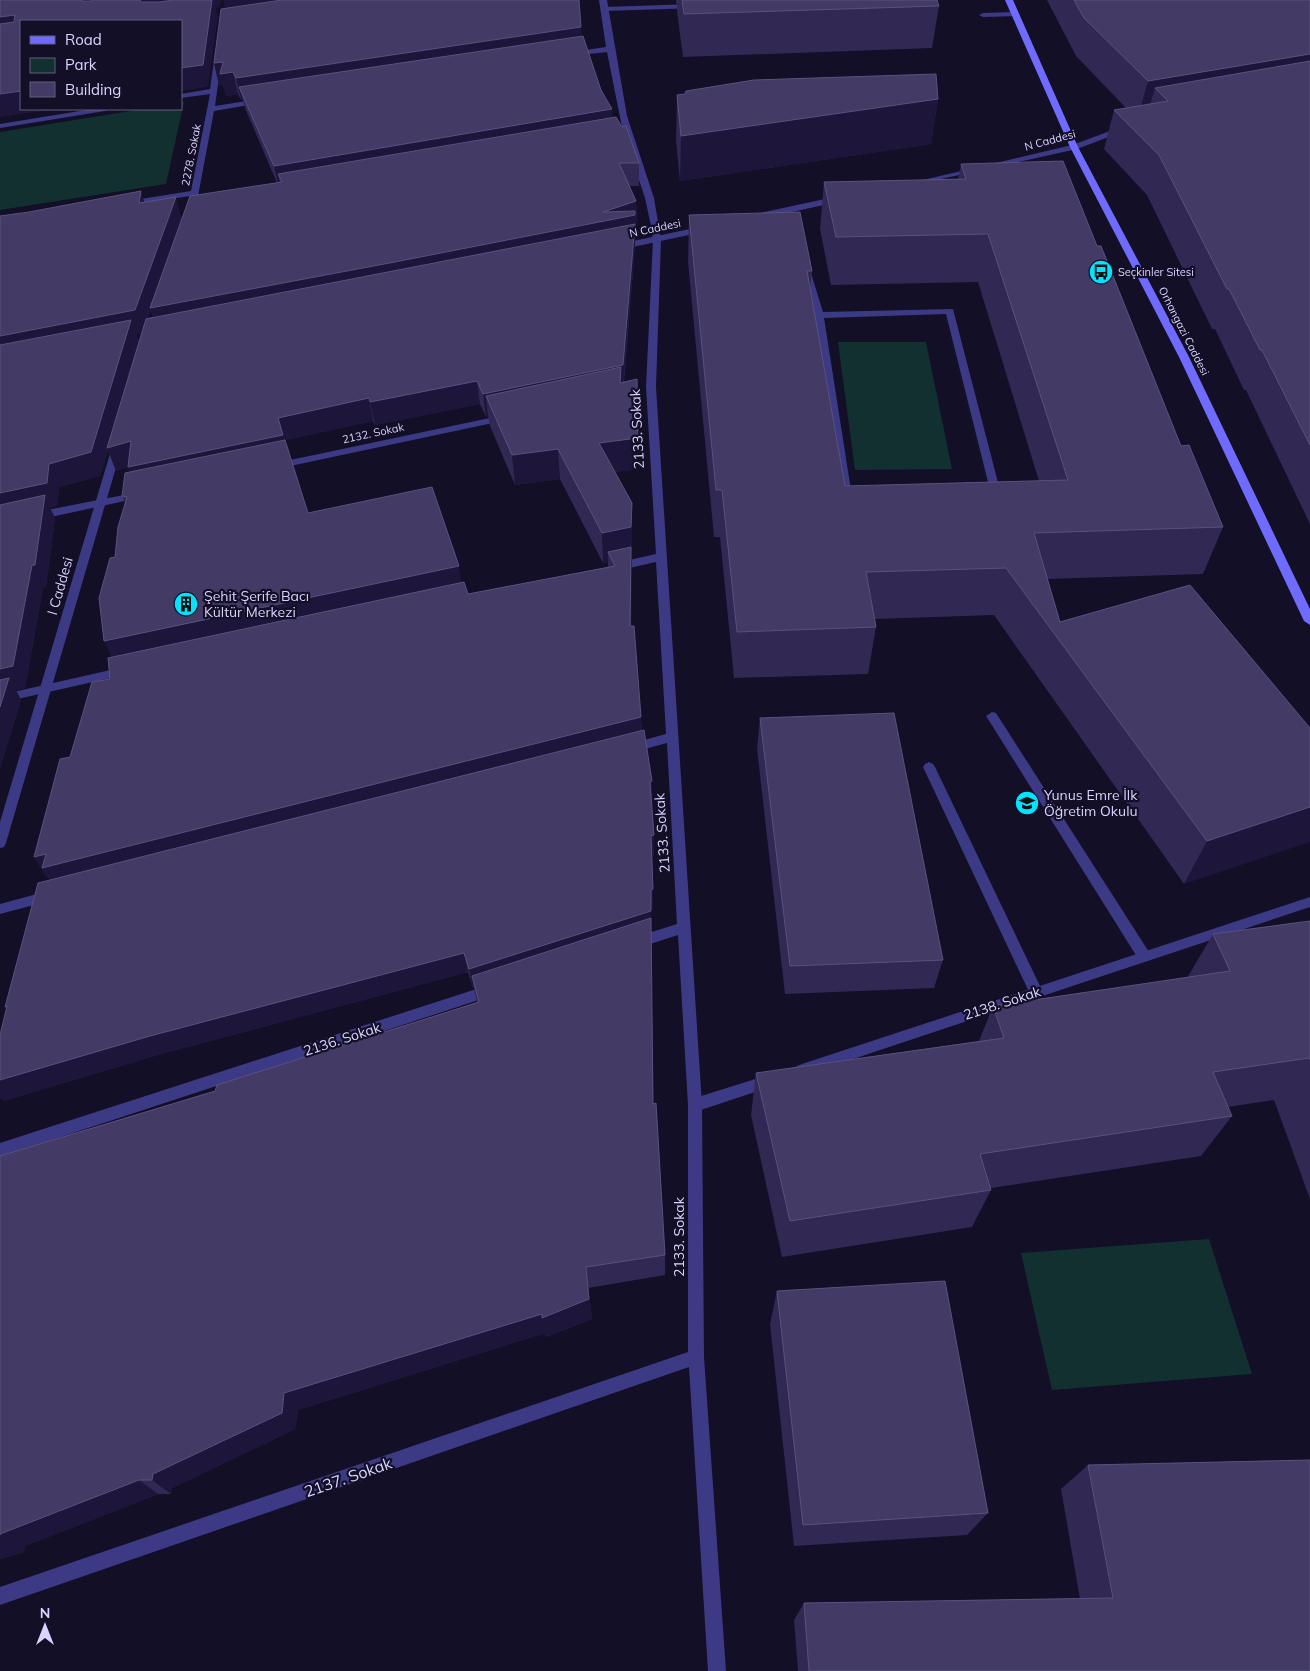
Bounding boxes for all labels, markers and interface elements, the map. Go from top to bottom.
legend [20,20,182,110]
text: Road [65,30,102,49]
text: Park [65,55,97,74]
text: Building [65,80,121,99]
street label: 2278. Sokak [178,123,204,187]
street label: N Caddesi [1023,126,1077,154]
street label: N Caddesi [628,216,682,240]
bus stop icon: Seçkinler Sitesi [1088,259,1114,285]
place label: Seçkinler Sitesi [1118,265,1194,279]
street label: Orhangazi Caddesi [1156,284,1212,378]
street label: 2133. Sokak [626,388,648,469]
street label: 2132. Sokak [341,420,405,446]
street label: I Caddesi [43,555,77,617]
place label: Şehit Şerife Bacı Kültür Merkezi [204,587,309,621]
building icon: Şehit Şerife Bacı Kültür Merkezi [173,591,199,617]
place label: Yunus Emre İlk Öğretim Okulu [1043,786,1138,820]
school or university icon: Yunus Emre İlk Öğretim Okulu [1014,790,1040,816]
street label: 2133. Sokak [650,792,674,873]
street label: 2138. Sokak [961,982,1044,1024]
street label: 2136. Sokak [301,1018,384,1060]
street label: 2133. Sokak [670,1196,688,1277]
street label: 2137. Sokak [302,1452,395,1501]
north arrow [20,1601,70,1651]
text: N [40,1604,50,1622]

